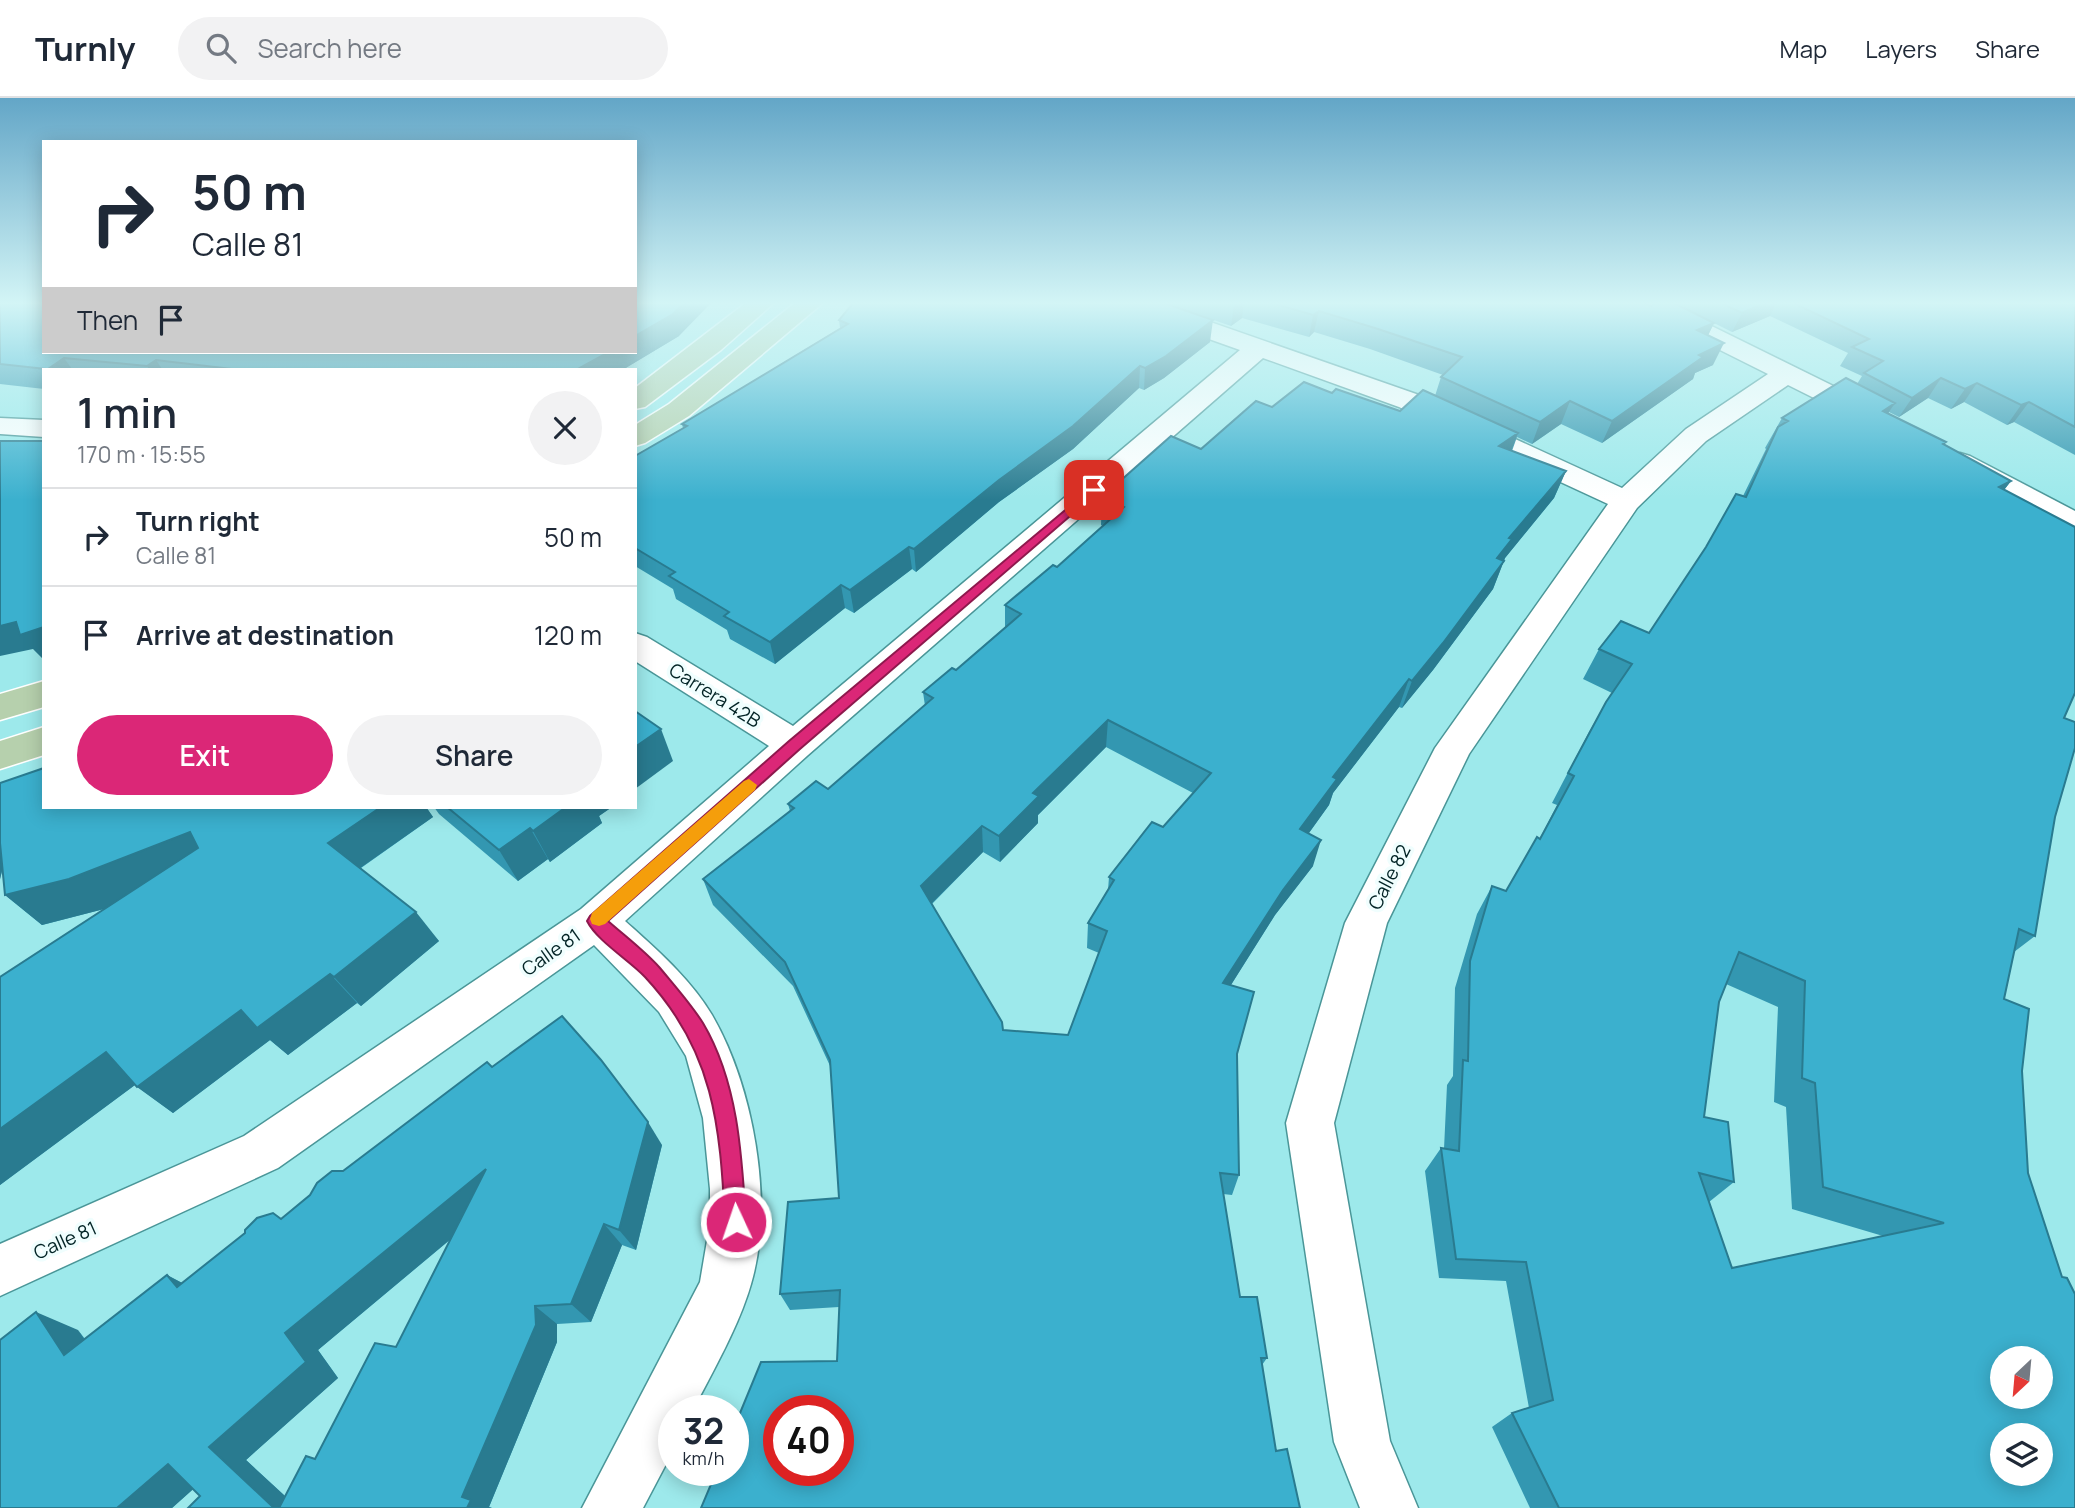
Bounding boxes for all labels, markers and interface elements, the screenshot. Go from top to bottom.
search box [178,17,668,80]
text: Turnly [35,26,136,71]
icon: search [202,29,240,67]
text: Search here [258,30,402,66]
text: Map [1780,32,1827,65]
text: Layers [1865,32,1937,65]
text: Share [1975,32,2040,65]
text: 50 m [192,158,307,225]
icon: right [77,168,168,259]
text: Calle 81 [192,222,304,266]
icon: arrive [152,301,190,339]
text: Then [77,302,138,338]
text: 1 min [77,383,177,441]
button: close [528,391,602,465]
text: 170 m · 15:55 [77,438,206,470]
pin [1064,460,1124,520]
icon: arrive [1075,471,1113,509]
text: Turn right [136,503,260,539]
icon: right [77,518,115,556]
text: 50 m [544,519,602,555]
text: Calle 81 [136,539,216,571]
icon: arrive [77,616,115,654]
text: Arrive at destination [136,617,394,653]
text: 120 m [534,617,602,653]
street label: Carrera 42B [664,657,766,734]
button: Exit [77,715,333,795]
button: Share [347,715,602,795]
street label: Calle 82 [1362,840,1416,914]
street label: Calle 81 [516,922,586,982]
position arrow [699,1185,773,1259]
street label: Calle 81 [29,1215,101,1265]
north arrow [1990,1346,2053,1409]
map controls [1990,1346,2053,1486]
speed limit sign: 40 [763,1395,854,1486]
text: 32 [683,1407,724,1455]
button: layers [1990,1423,2053,1486]
text: km/h [683,1446,724,1470]

